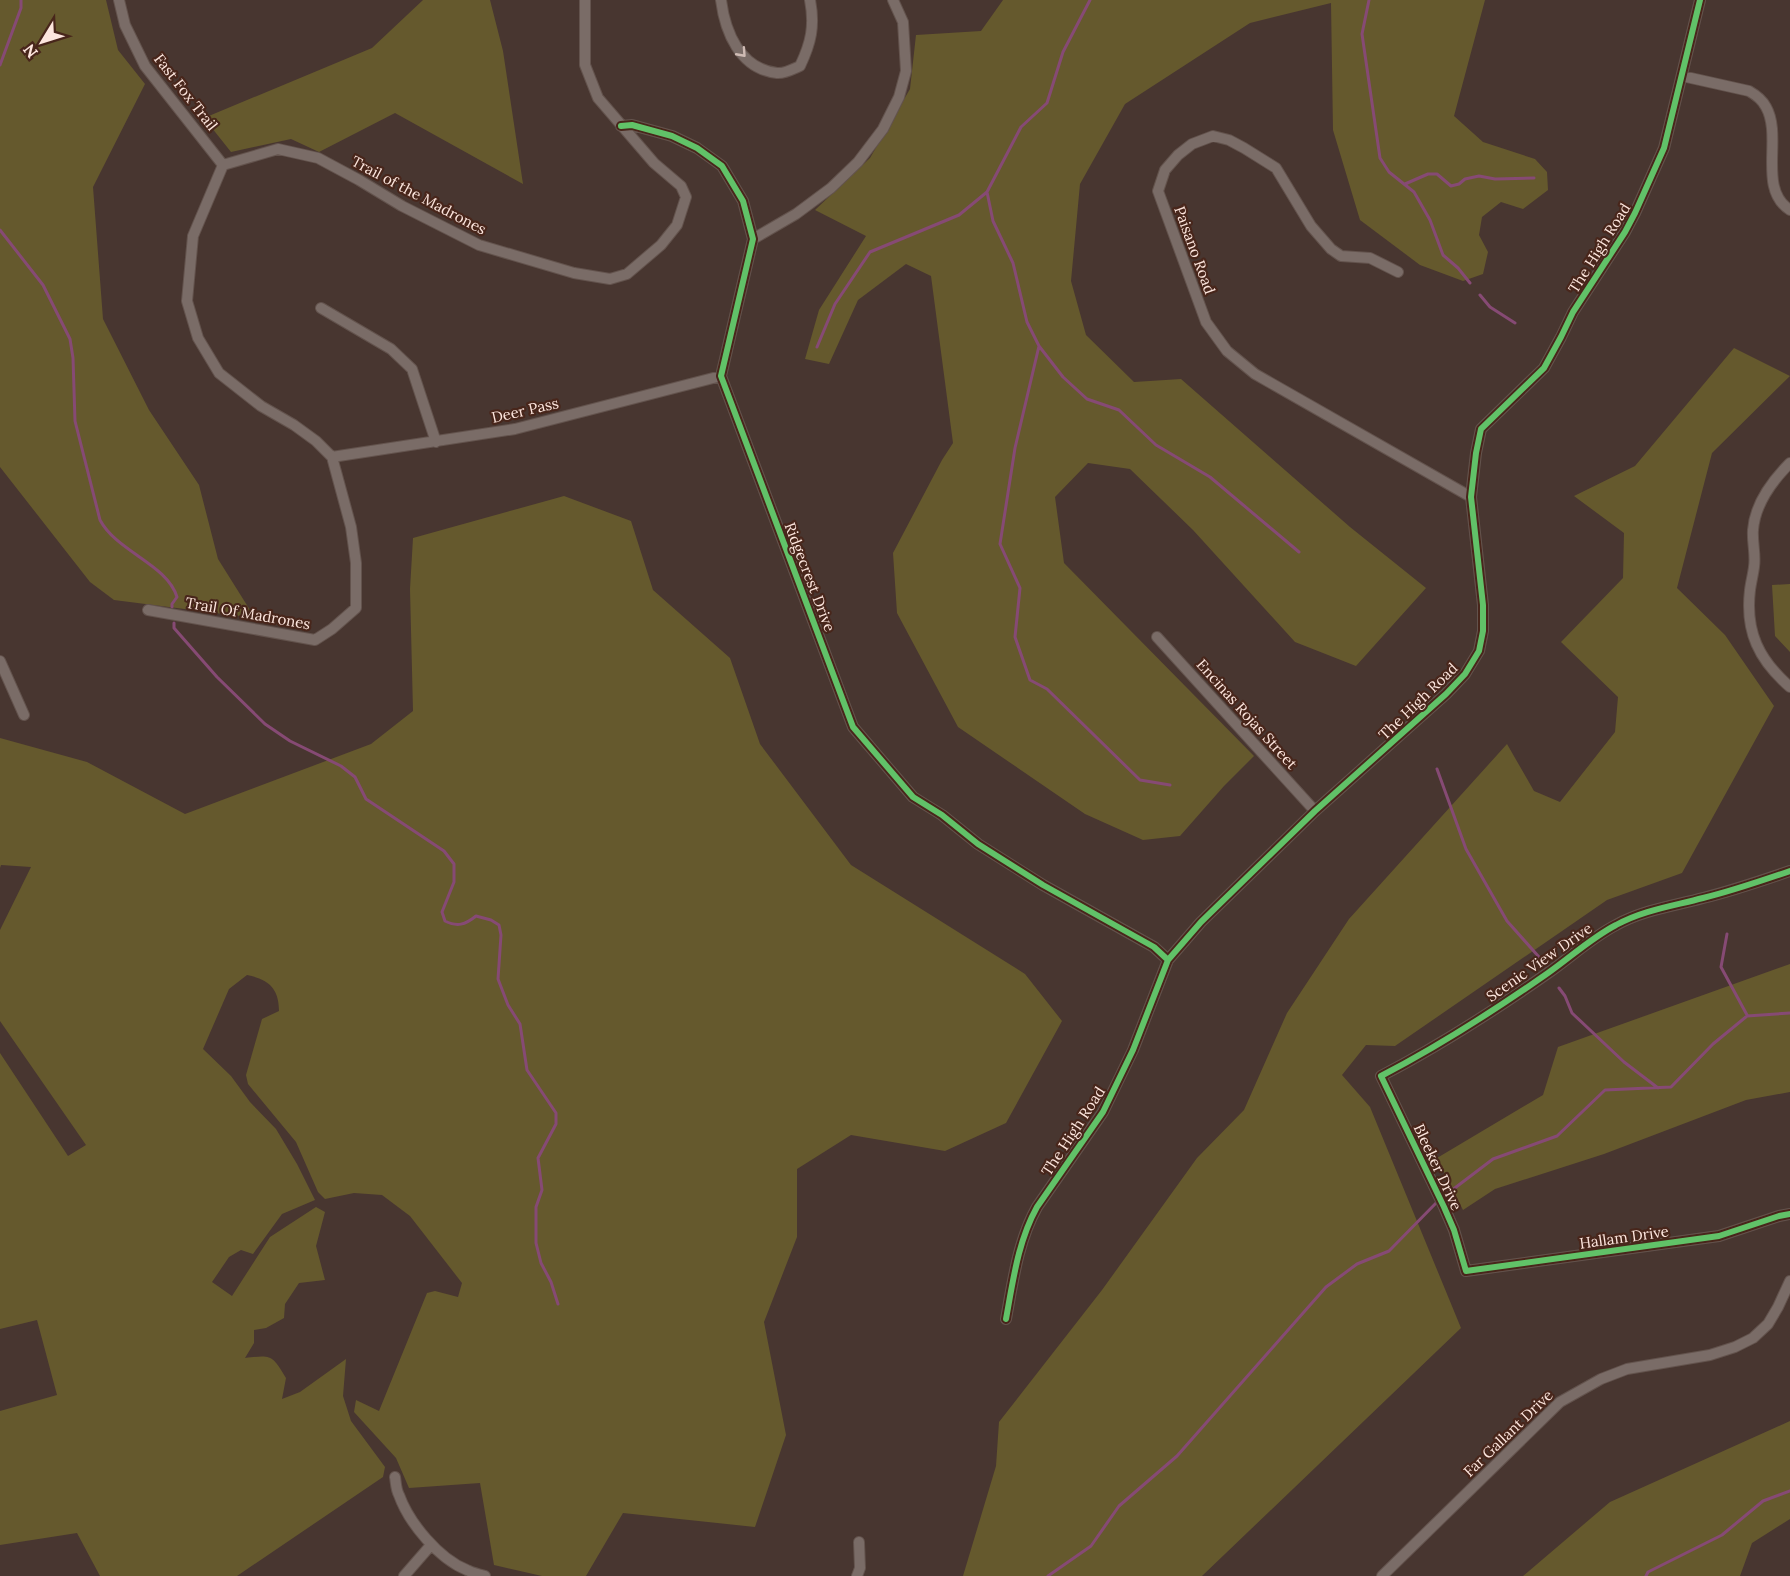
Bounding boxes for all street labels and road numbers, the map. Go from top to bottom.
street label: Fast Fox Trail [150,50,222,134]
street label: Trail of the Madrones [348,151,490,239]
street label: The High Road [1564,199,1634,297]
street label: Paisano Road [1170,203,1220,297]
street label: Deer Pass [490,393,561,427]
street label: Ridgecrest Drive [780,520,840,634]
street label: Trail Of Madrones [184,593,312,633]
street label: Encinas Rojas Street [1193,655,1302,773]
street label: The High Road [1374,658,1462,744]
street label: Scenic View Drive [1482,918,1596,1006]
street label: The High Road [1037,1083,1109,1179]
street label: Bleeker Drive [1410,1121,1466,1213]
street label: Hallam Drive [1578,1221,1670,1253]
street label: Far Gallant Drive [1459,1385,1557,1481]

